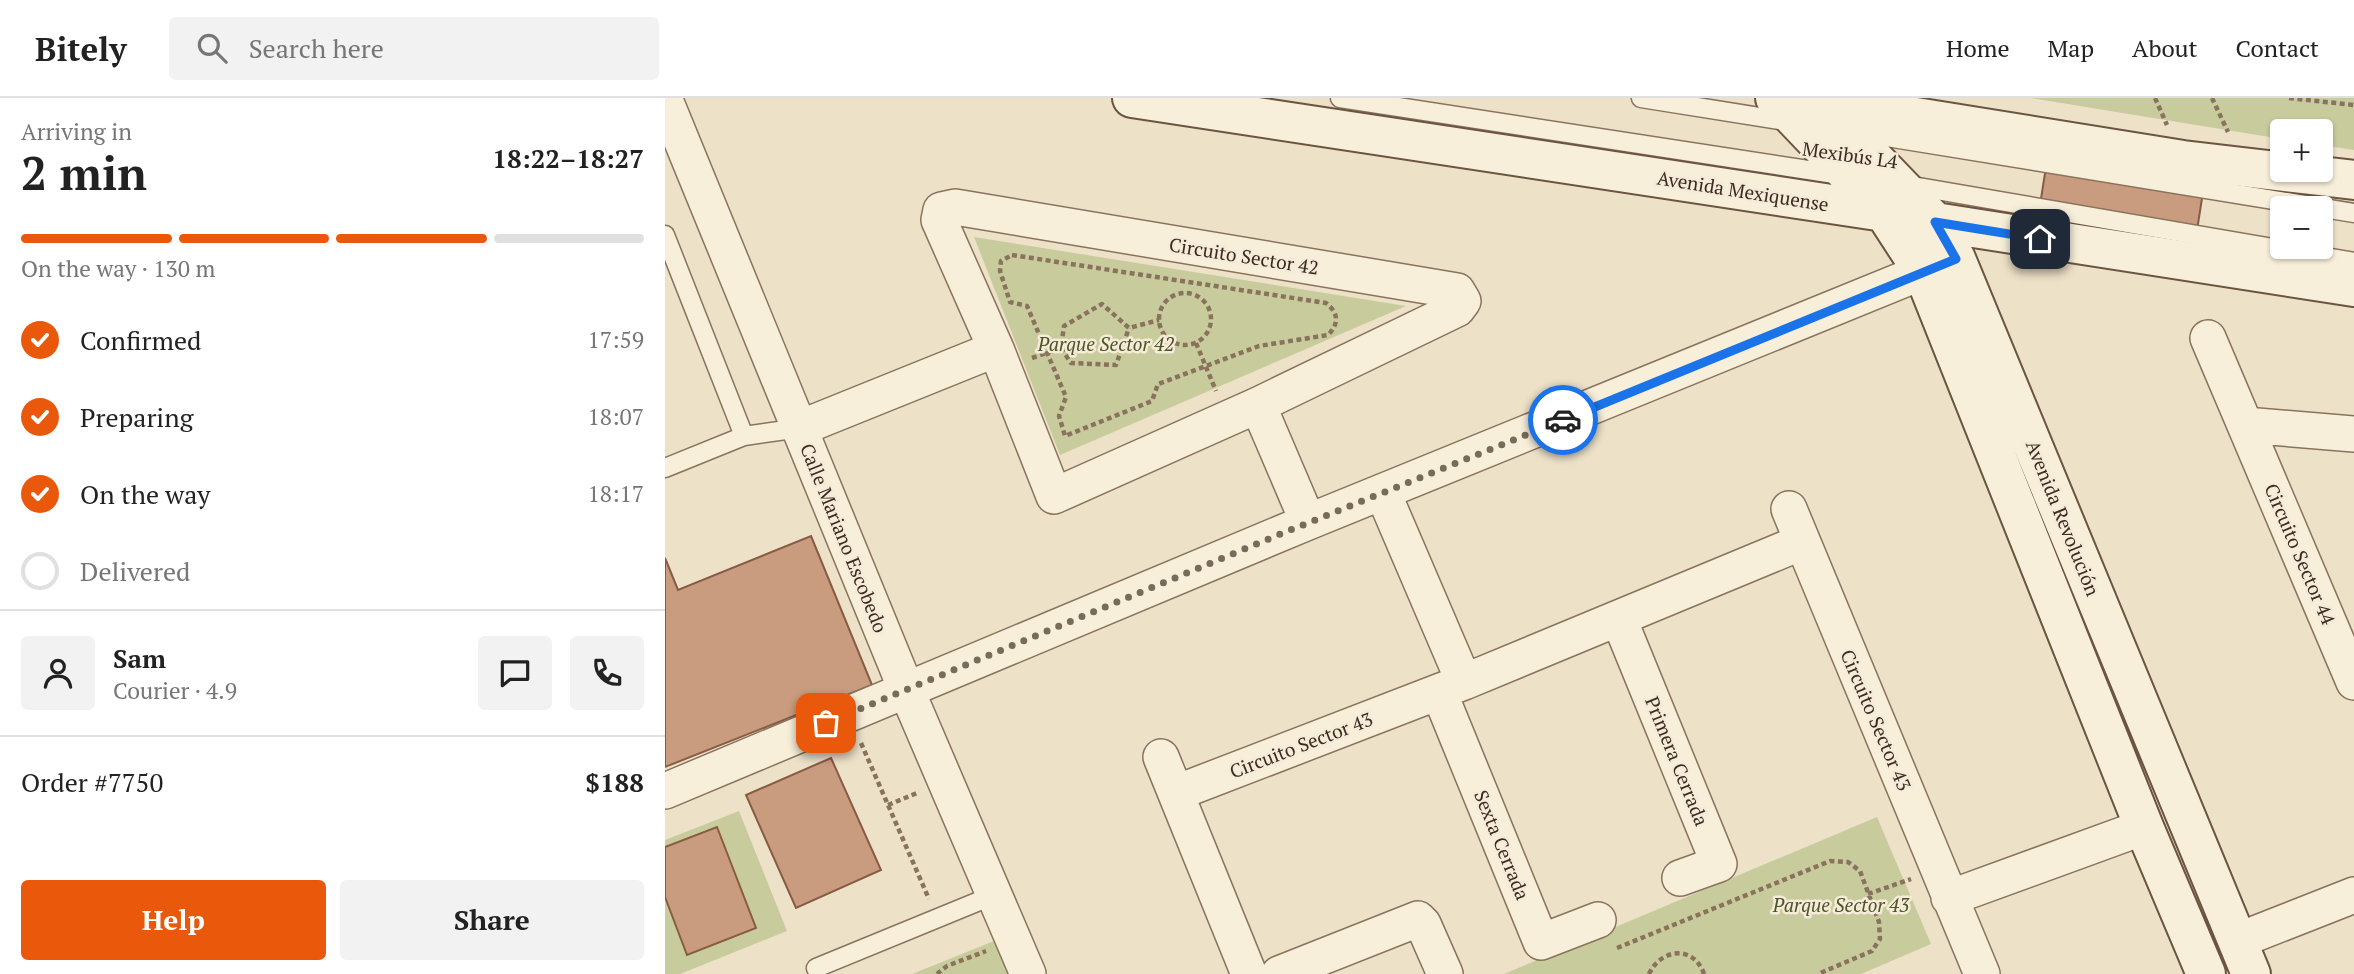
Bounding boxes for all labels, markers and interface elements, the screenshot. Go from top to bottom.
search box [169,17,659,80]
text: Bitely [35,27,127,70]
icon: search [193,29,231,67]
text: Search here [249,31,384,65]
text: Home [1946,32,2010,64]
text: Map [2048,32,2094,64]
text: About [2132,32,2198,64]
text: Contact [2236,32,2319,64]
text: Arriving in [21,116,132,147]
map controls [2270,119,2333,259]
button: + [2270,119,2333,182]
street label: Mexibús L4 [1801,135,1900,174]
text: 18:22–18:27 [492,141,644,175]
text: 2 min [21,142,147,203]
street label: Avenida Mexiquense [1655,165,1831,216]
button: − [2270,196,2333,259]
pin [2010,209,2070,269]
icon: home [2021,220,2059,258]
street label: Circuito Sector 42 [1167,231,1321,280]
text: On the way · 130 m [21,253,215,284]
icon: check [21,321,59,359]
text: Confirmed [80,323,201,357]
text: 17:59 [587,324,644,355]
park label: Parque Sector 42 [1037,331,1174,356]
courier [1528,385,1598,455]
icon: check [21,398,59,436]
text: Preparing [80,400,193,434]
text: 18:07 [587,401,644,432]
icon: car [1544,401,1582,439]
street label: Avenida Revolución [2021,436,2106,599]
street label: Calle Mariano Escobedo [795,440,894,636]
icon: check [21,475,59,513]
text: On the way [80,477,211,511]
text: 18:17 [587,478,644,509]
street label: Circuito Sector 44 [2259,479,2342,629]
text: Delivered [80,554,190,588]
button: person [21,636,95,710]
button: chat [478,636,552,710]
button: phone [570,636,644,710]
text: Sam [113,641,166,675]
street label: Circuito Sector 43 [1835,645,1918,794]
text: Courier · 4.9 [113,675,237,706]
street label: Primera Cerrada [1640,692,1715,830]
pin [796,693,856,753]
icon: bag [807,704,845,742]
street label: Circuito Sector 43 [1226,706,1376,783]
text: Order #7750 [21,765,163,799]
text: $188 [585,765,644,799]
street label: Sexta Cerrada [1469,786,1536,904]
button: Help [21,880,326,960]
button: Share [340,880,644,960]
park label: Parque Sector 43 [1772,892,1910,917]

